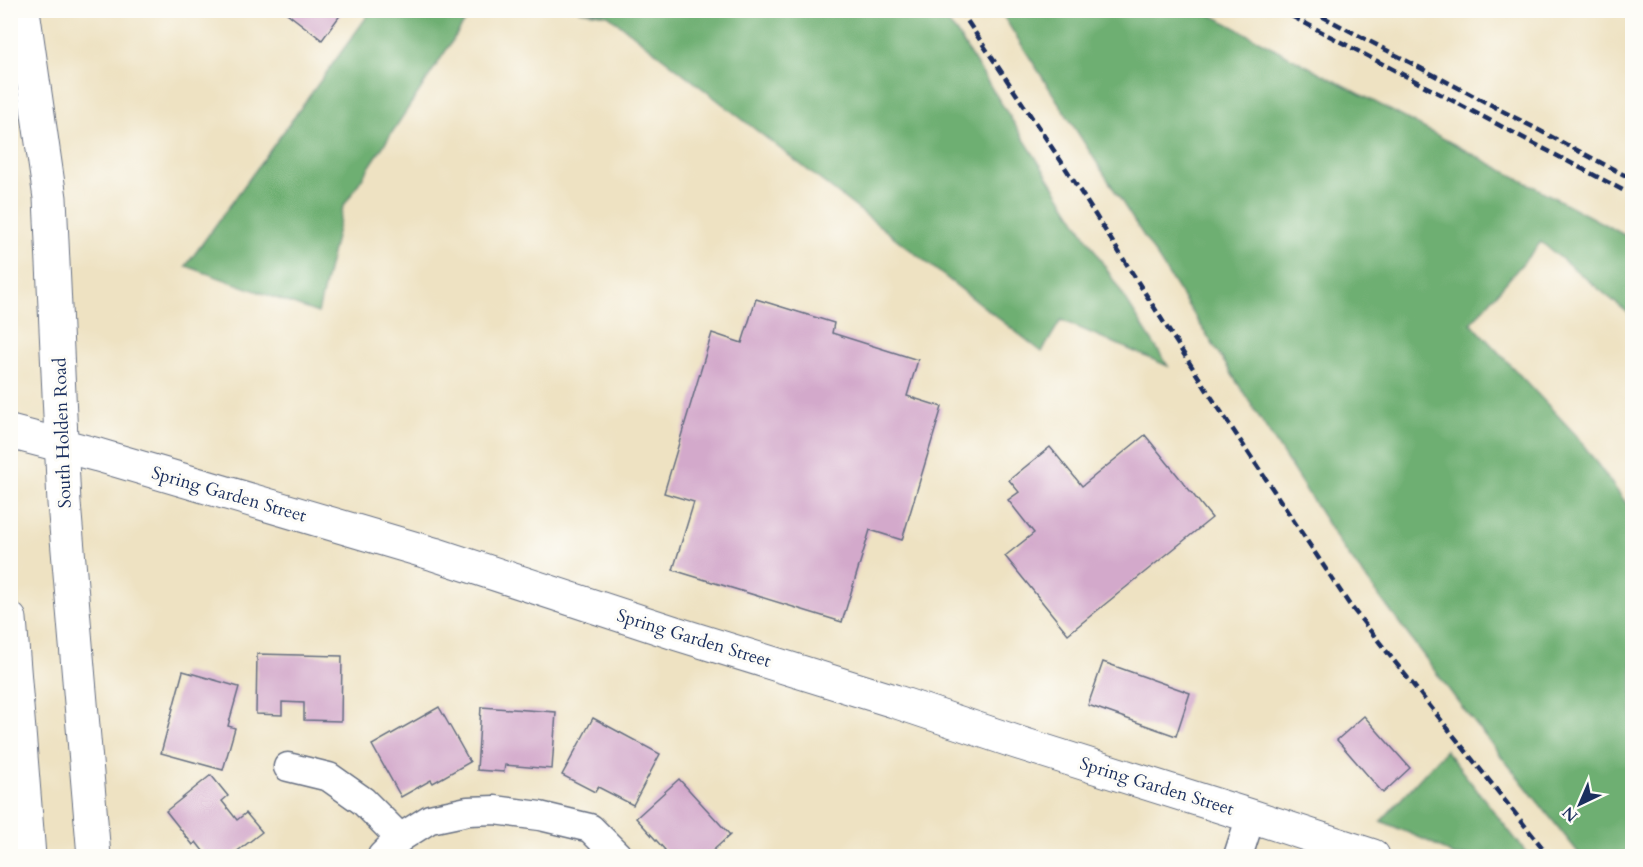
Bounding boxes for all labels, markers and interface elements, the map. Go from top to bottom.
street label: South Holden Road [47,357,78,509]
street label: Spring Garden Street [148,460,310,529]
street label: Spring Garden Street [614,603,774,674]
street label: Spring Garden Street [1077,751,1237,822]
north arrow [1550,774,1610,834]
text: N [1558,801,1583,827]

